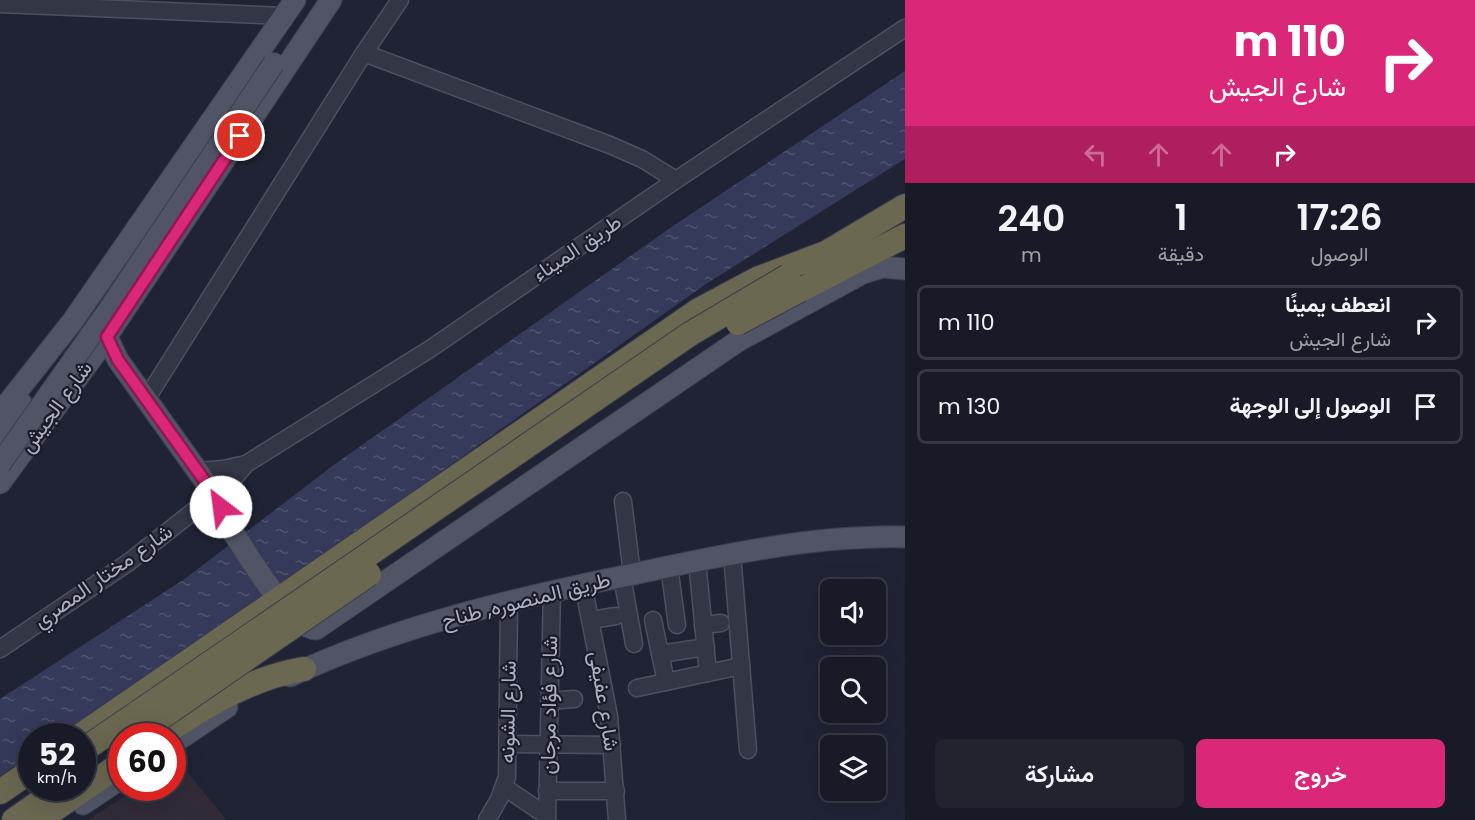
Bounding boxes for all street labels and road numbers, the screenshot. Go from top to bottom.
street label: طريق الميناء [526,207,627,288]
street label: شارع الجيش [13,355,99,458]
street label: شارع مختار المصري [27,517,180,637]
street label: طريق المنصوره, طناح [438,565,613,635]
street label: شارع فؤاد مرجان [533,635,564,775]
street label: شارع عفيفى [582,649,627,753]
street label: شارع الشونه [492,660,523,764]

